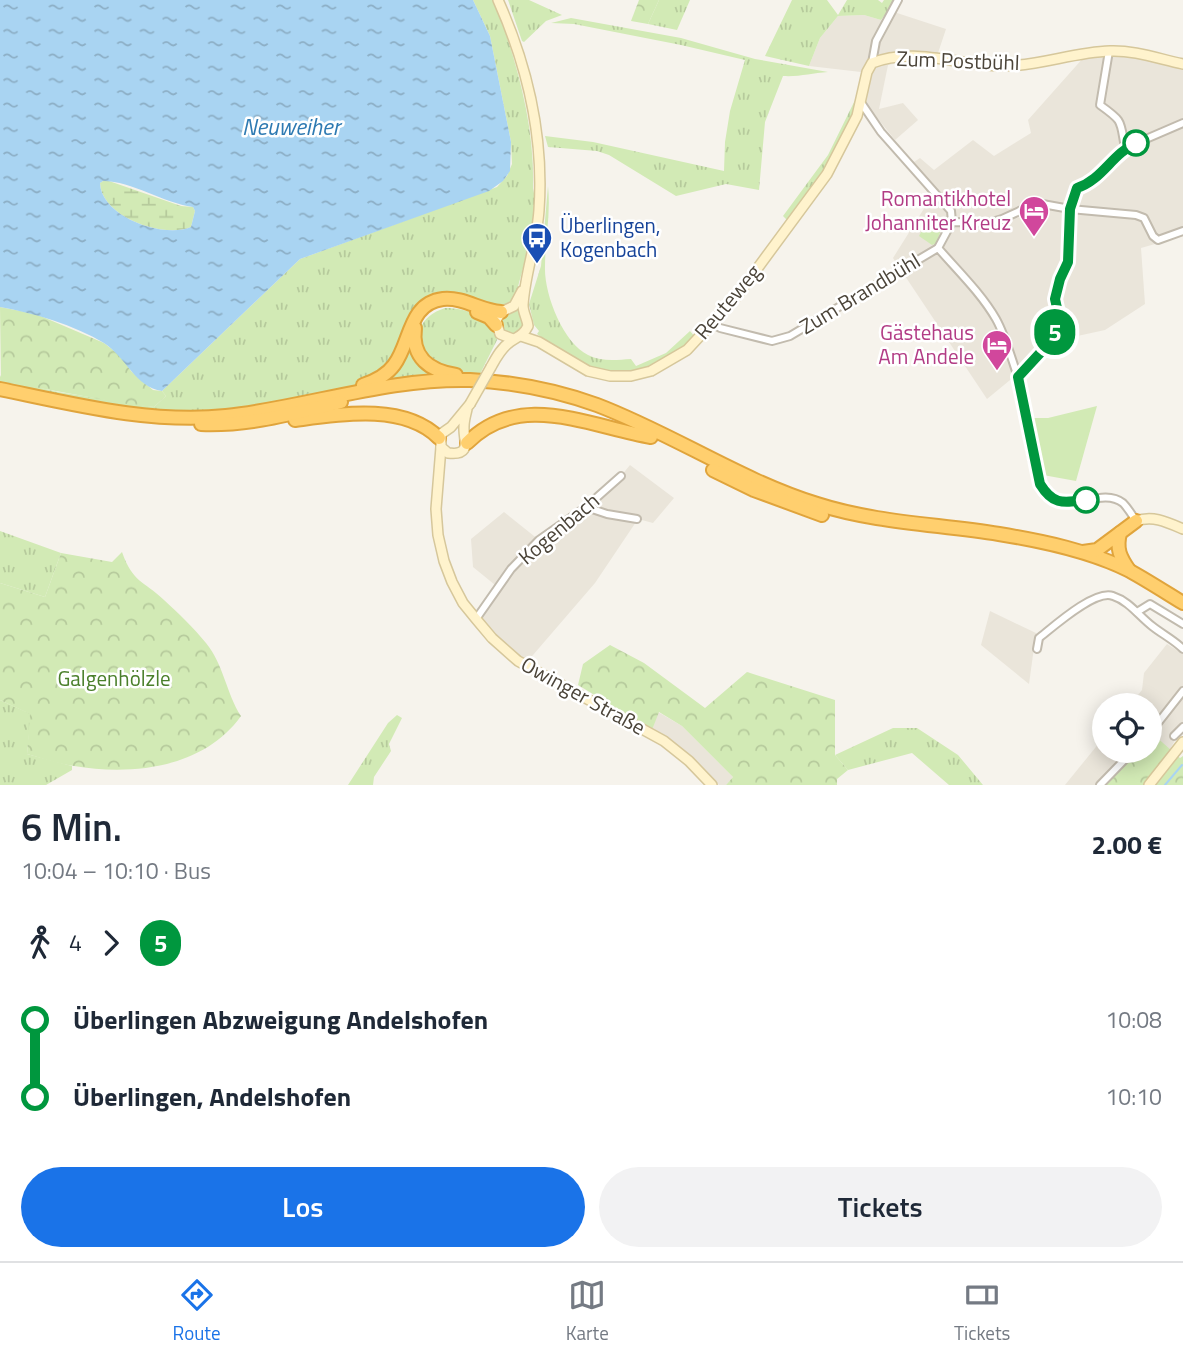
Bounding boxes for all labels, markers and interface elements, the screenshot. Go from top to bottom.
street label: Zum Postbühl [896,42,1020,78]
water label: Neuweiher [242,109,343,144]
unlabelled marker [1123,130,1149,156]
place label: Romantikhotel Johanniter Kreuz [865,182,1011,238]
hotel icon: Romantikhotel Johanniter Kreuz [1017,194,1051,238]
place label: Überlingen, Kogenbach [560,209,661,265]
bus stop icon: Überlingen, Kogenbach [520,221,554,265]
street label: Zum Brandbühl [793,244,926,342]
street label: Reuteweg [686,257,768,346]
line badge: 5 [1032,309,1078,355]
text: 5 [1048,314,1062,350]
place label: Gästehaus Am Andele [878,316,974,372]
hotel icon: Gästehaus Am Andele [980,328,1014,372]
street label: Kogenbach [511,485,606,572]
unlabelled marker [1073,487,1099,513]
street label: Owinger Straße [515,648,652,743]
park label: Galgenhölzle [57,662,171,694]
map controls [1092,693,1162,763]
button: locate [1092,693,1162,763]
text: 6 Min. [21,798,122,856]
text: 2.00 € [1091,825,1162,864]
text: 10:04 – 10:10 · Bus [21,853,211,888]
icon: walk [21,924,59,962]
icon: forward [92,924,130,962]
text: 4 [69,925,82,960]
text: 5 [154,925,167,961]
text: Überlingen Abzweigung Andelshofen [73,1000,488,1039]
text: 10:08 [1105,1002,1162,1037]
text: Überlingen, Andelshofen [73,1077,351,1116]
text: 10:10 [1105,1079,1162,1114]
button: Los [21,1167,585,1247]
button: Tickets [599,1167,1162,1247]
tab: Route [173,1276,221,1347]
tab: Karte [566,1276,609,1347]
tab: Tickets [954,1276,1010,1347]

